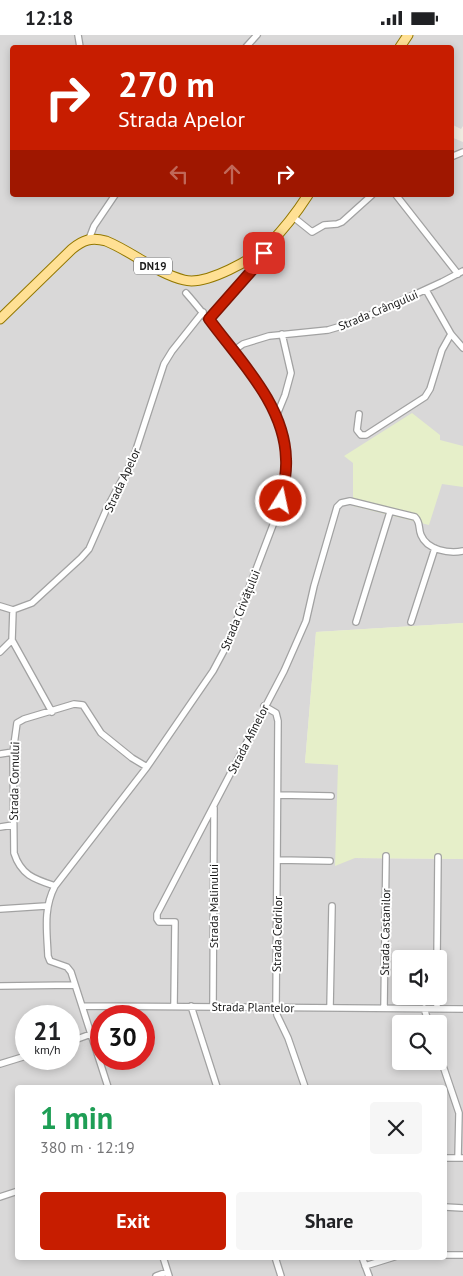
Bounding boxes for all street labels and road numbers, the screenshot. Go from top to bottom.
road number: DN19 [134,257,172,275]
street label: Strada Crângului [336,286,420,334]
street label: Strada Apelor [101,445,143,515]
street label: Strada Crivățului [217,568,263,652]
street label: Strada Afinelor [224,702,272,776]
street label: Strada Cornului [6,741,22,821]
street label: Strada Malinului [206,864,221,948]
street label: Strada Castanilor [377,888,393,976]
street label: Strada Cedrilor [269,896,285,972]
street label: Strada Plantelor [211,999,295,1015]

